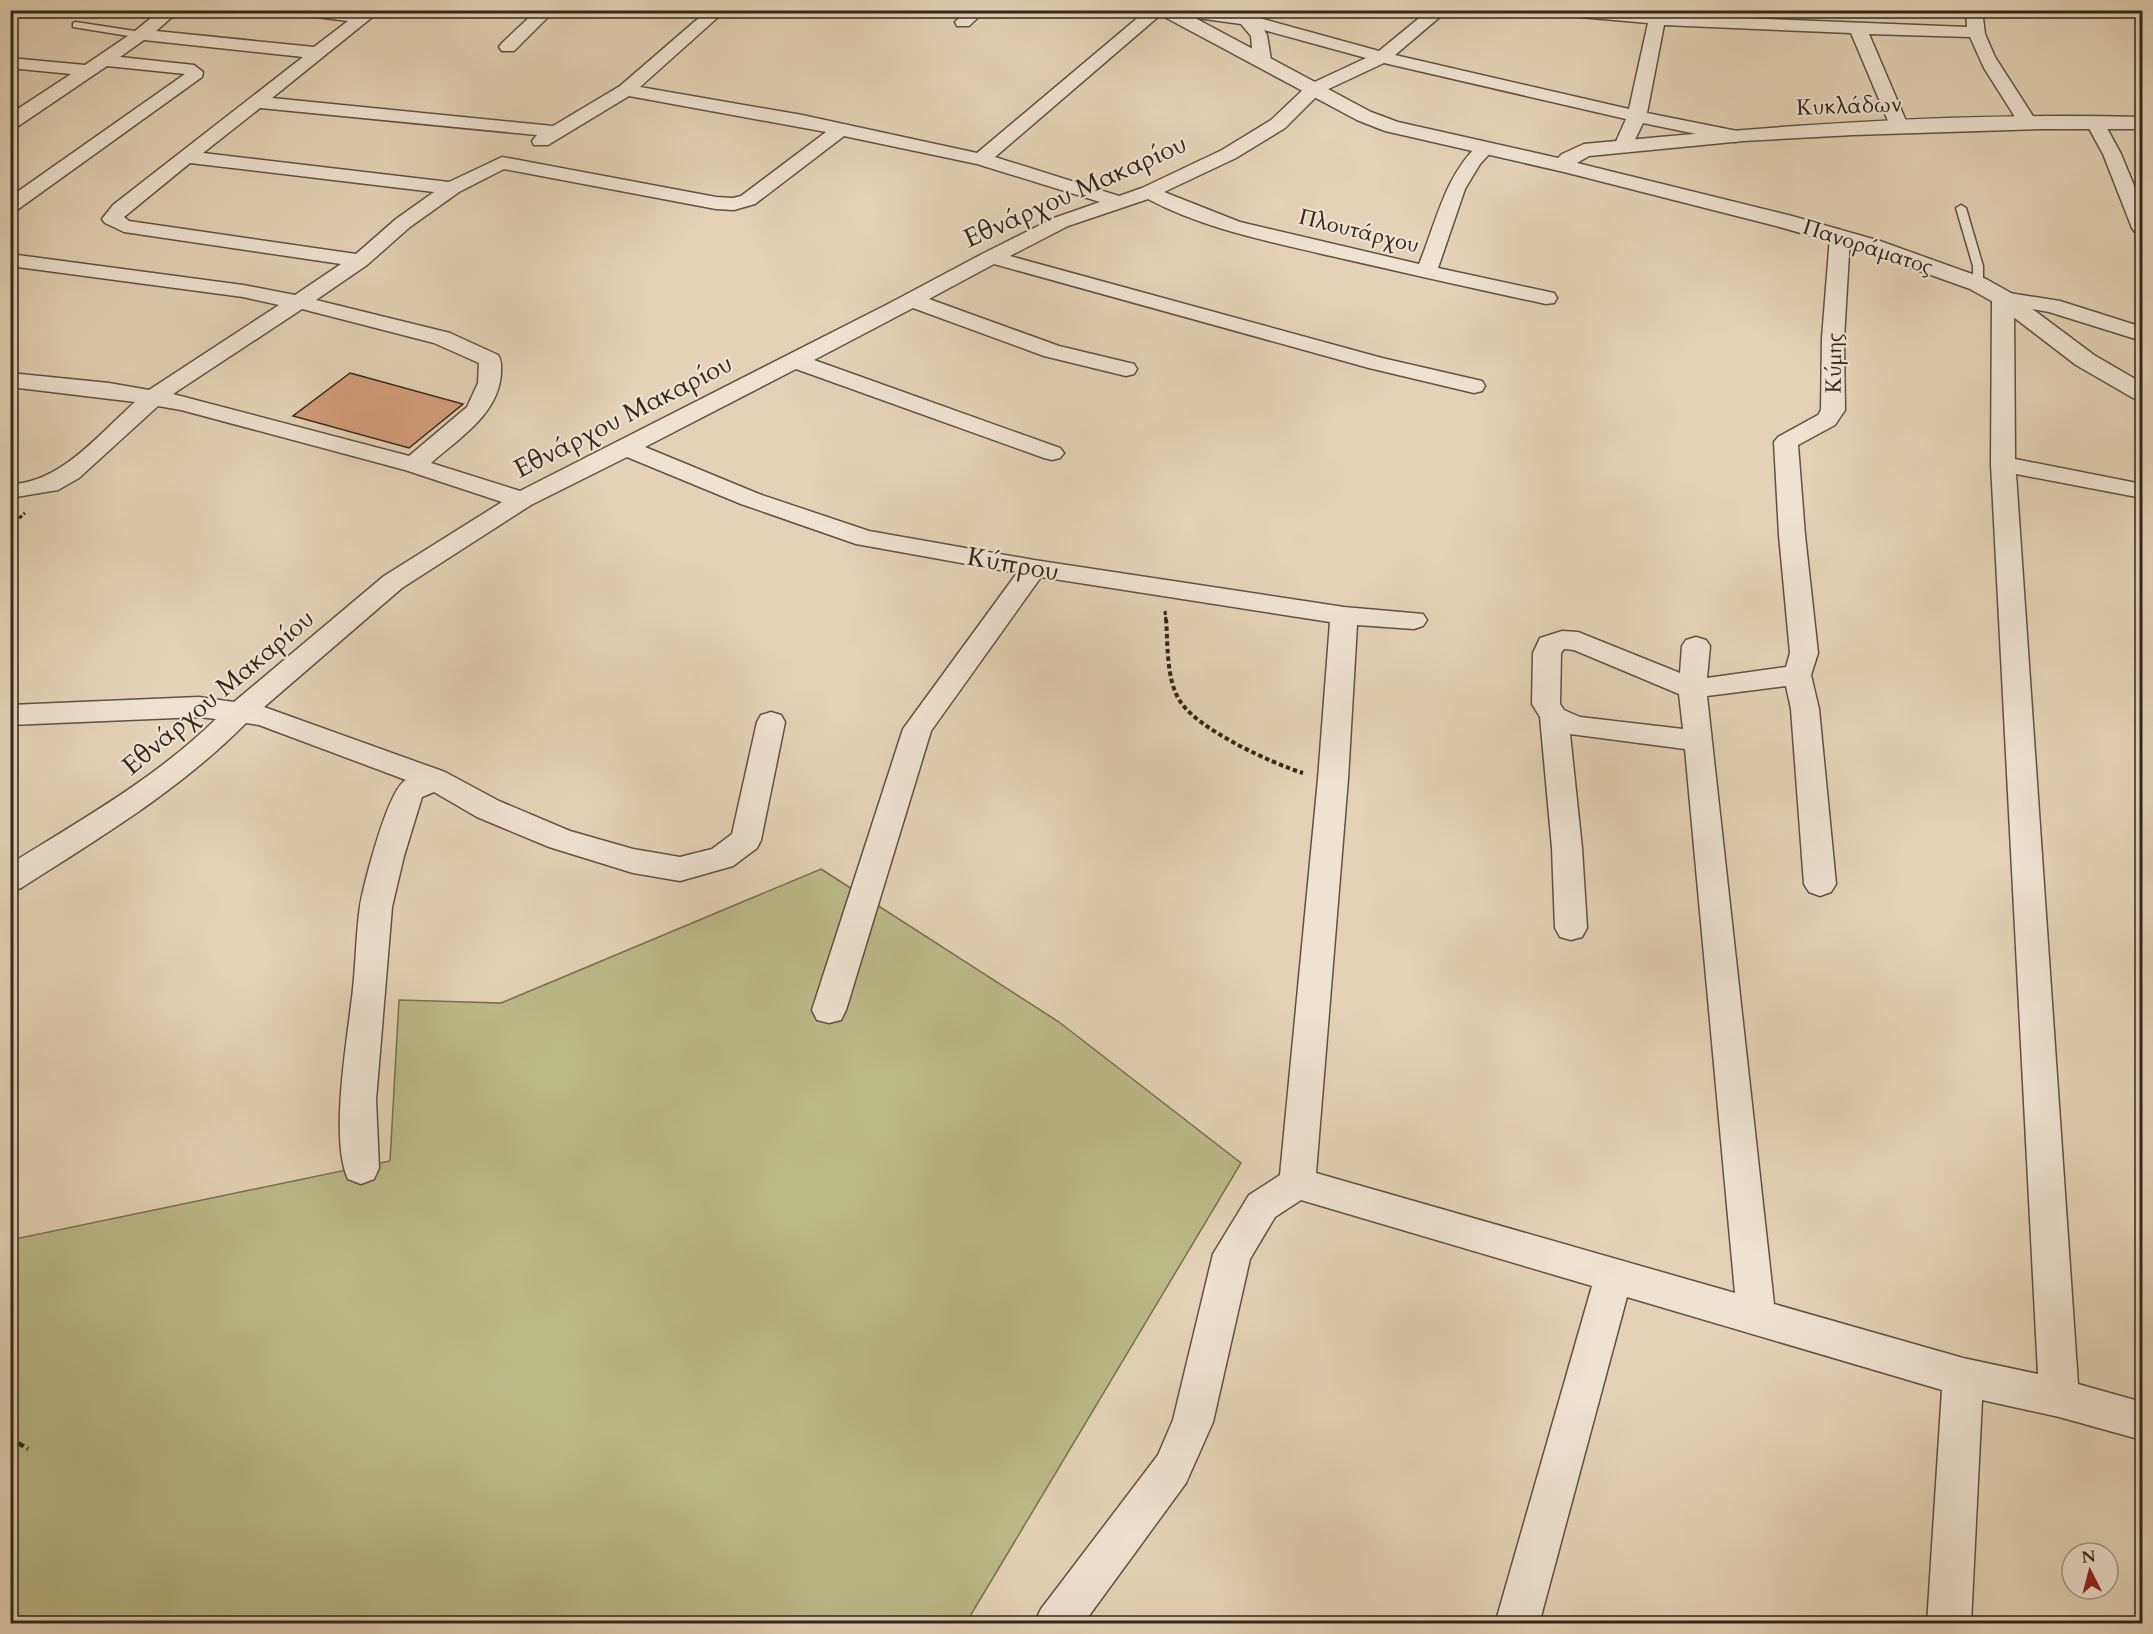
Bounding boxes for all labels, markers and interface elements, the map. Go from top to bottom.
street label: Κυκλάδων [1796,89,1902,123]
street label: Εθνάρχου Μακαρίου [958,126,1192,256]
street label: Πλουτάρχου [1296,202,1422,260]
street label: Πανοράματος [1799,212,1937,282]
street label: Κύμης [1818,332,1850,394]
street label: Εθνάρχου Μακαρίου [508,346,738,486]
street label: Κύπρου [964,539,1062,589]
street label: Εθνάρχου Μακαρίου [114,601,322,783]
north arrow [2060,1541,2120,1601]
text: N [2080,1545,2097,1569]

